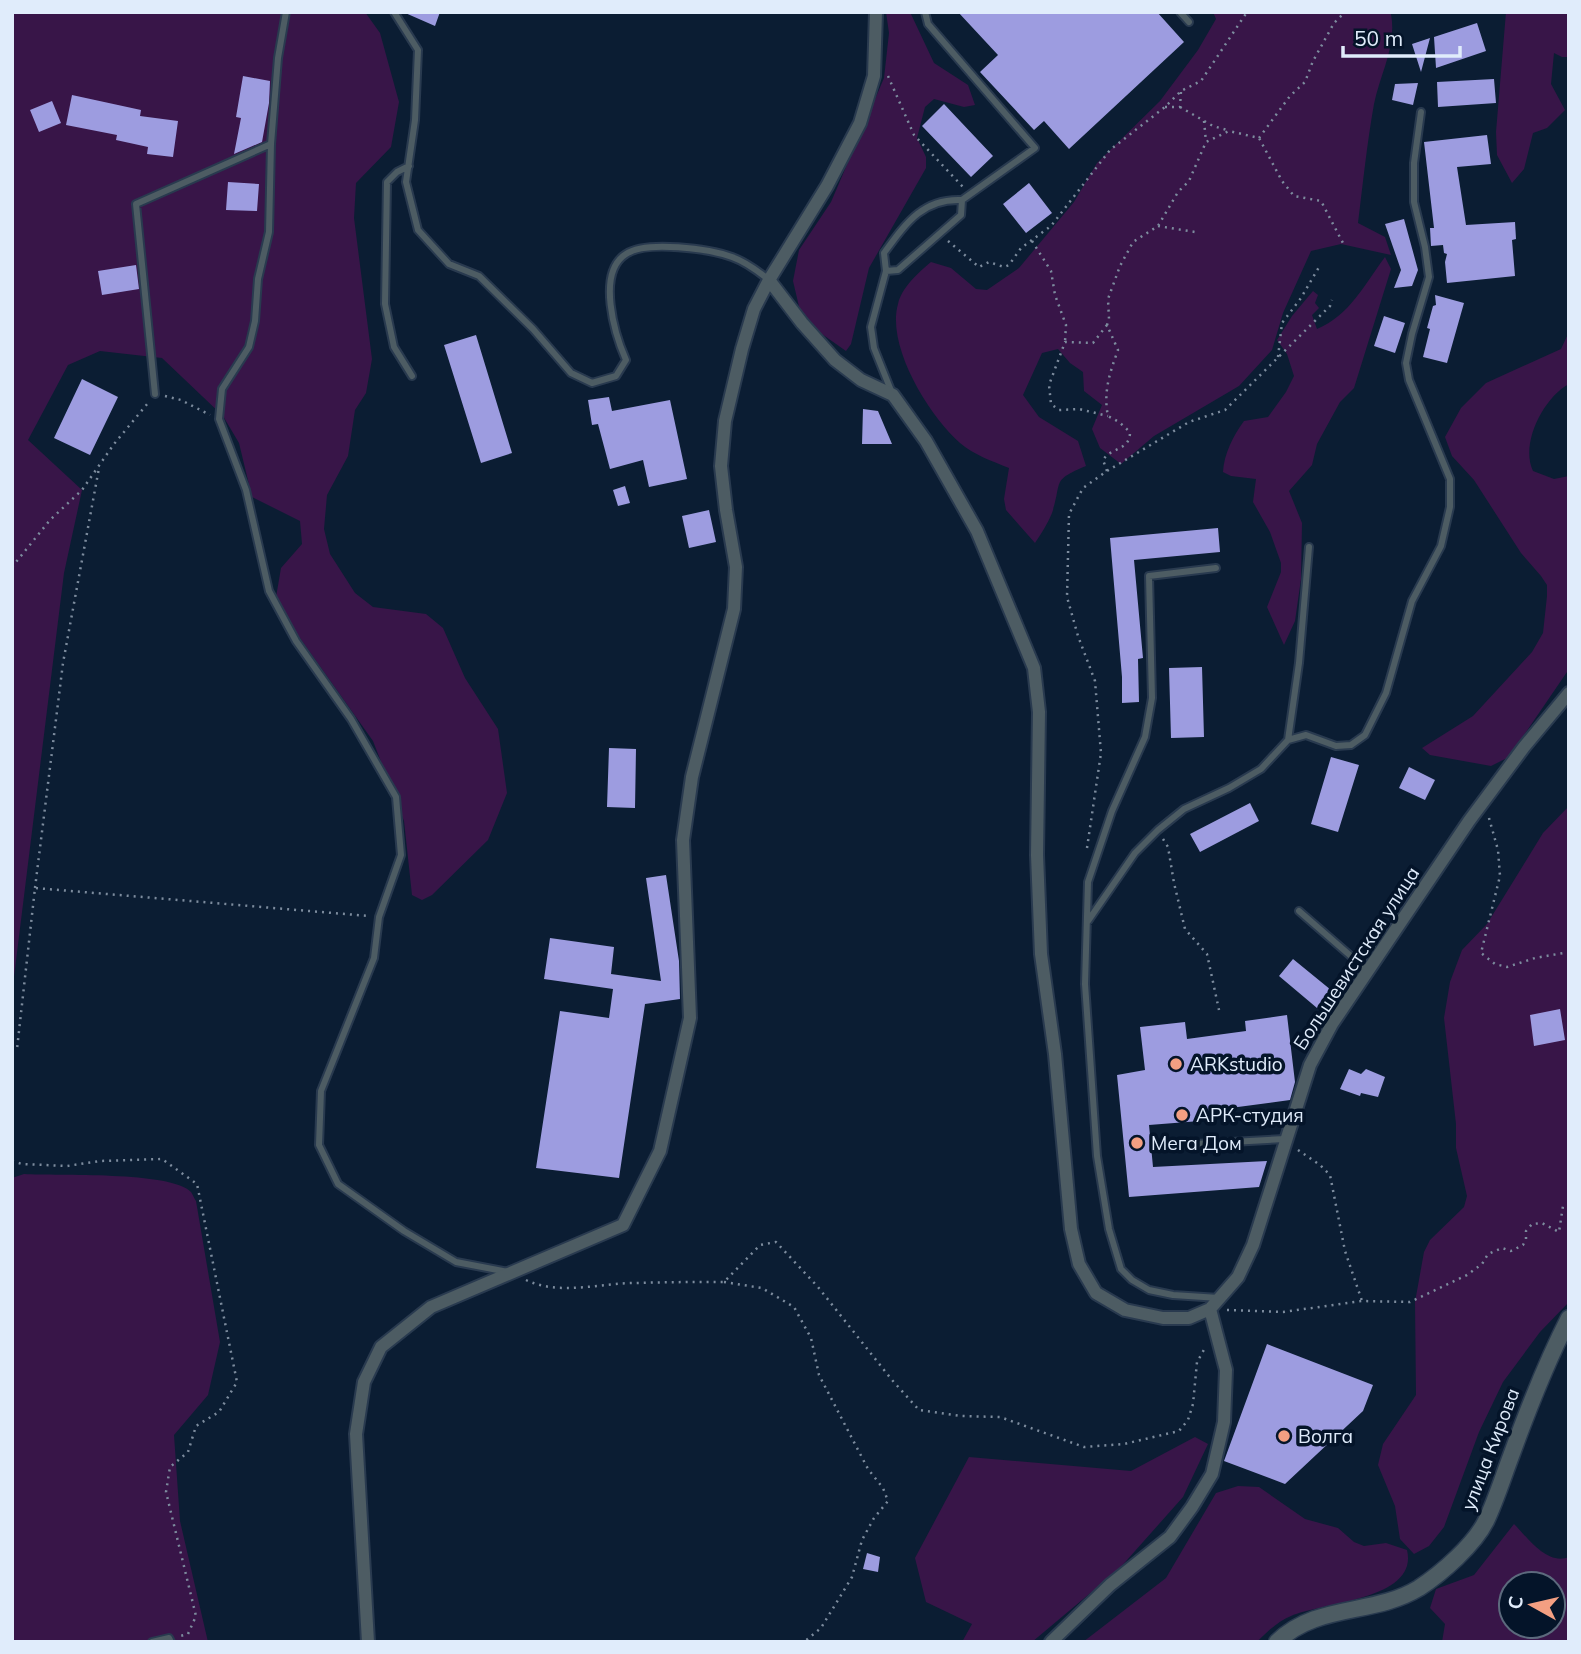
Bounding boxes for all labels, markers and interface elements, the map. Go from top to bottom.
scale bar [1343,14,1460,58]
text: 50 m [1354,25,1403,51]
street label: Большевистская улица [1288,862,1424,1054]
place label: ARKstudio [1190,1052,1283,1076]
marker: ARKstudio [1168,1056,1184,1072]
place label: АРК-студия [1196,1103,1304,1127]
marker: АРК-студия [1174,1107,1190,1123]
place label: Мега Дом [1151,1131,1242,1155]
marker: Мега Дом [1129,1135,1145,1151]
street label: улица Кирова [1456,1385,1524,1513]
place label: Волга [1298,1424,1353,1448]
marker: Волга [1276,1428,1292,1444]
north arrow [1497,1570,1567,1640]
text: С [1502,1595,1528,1611]

